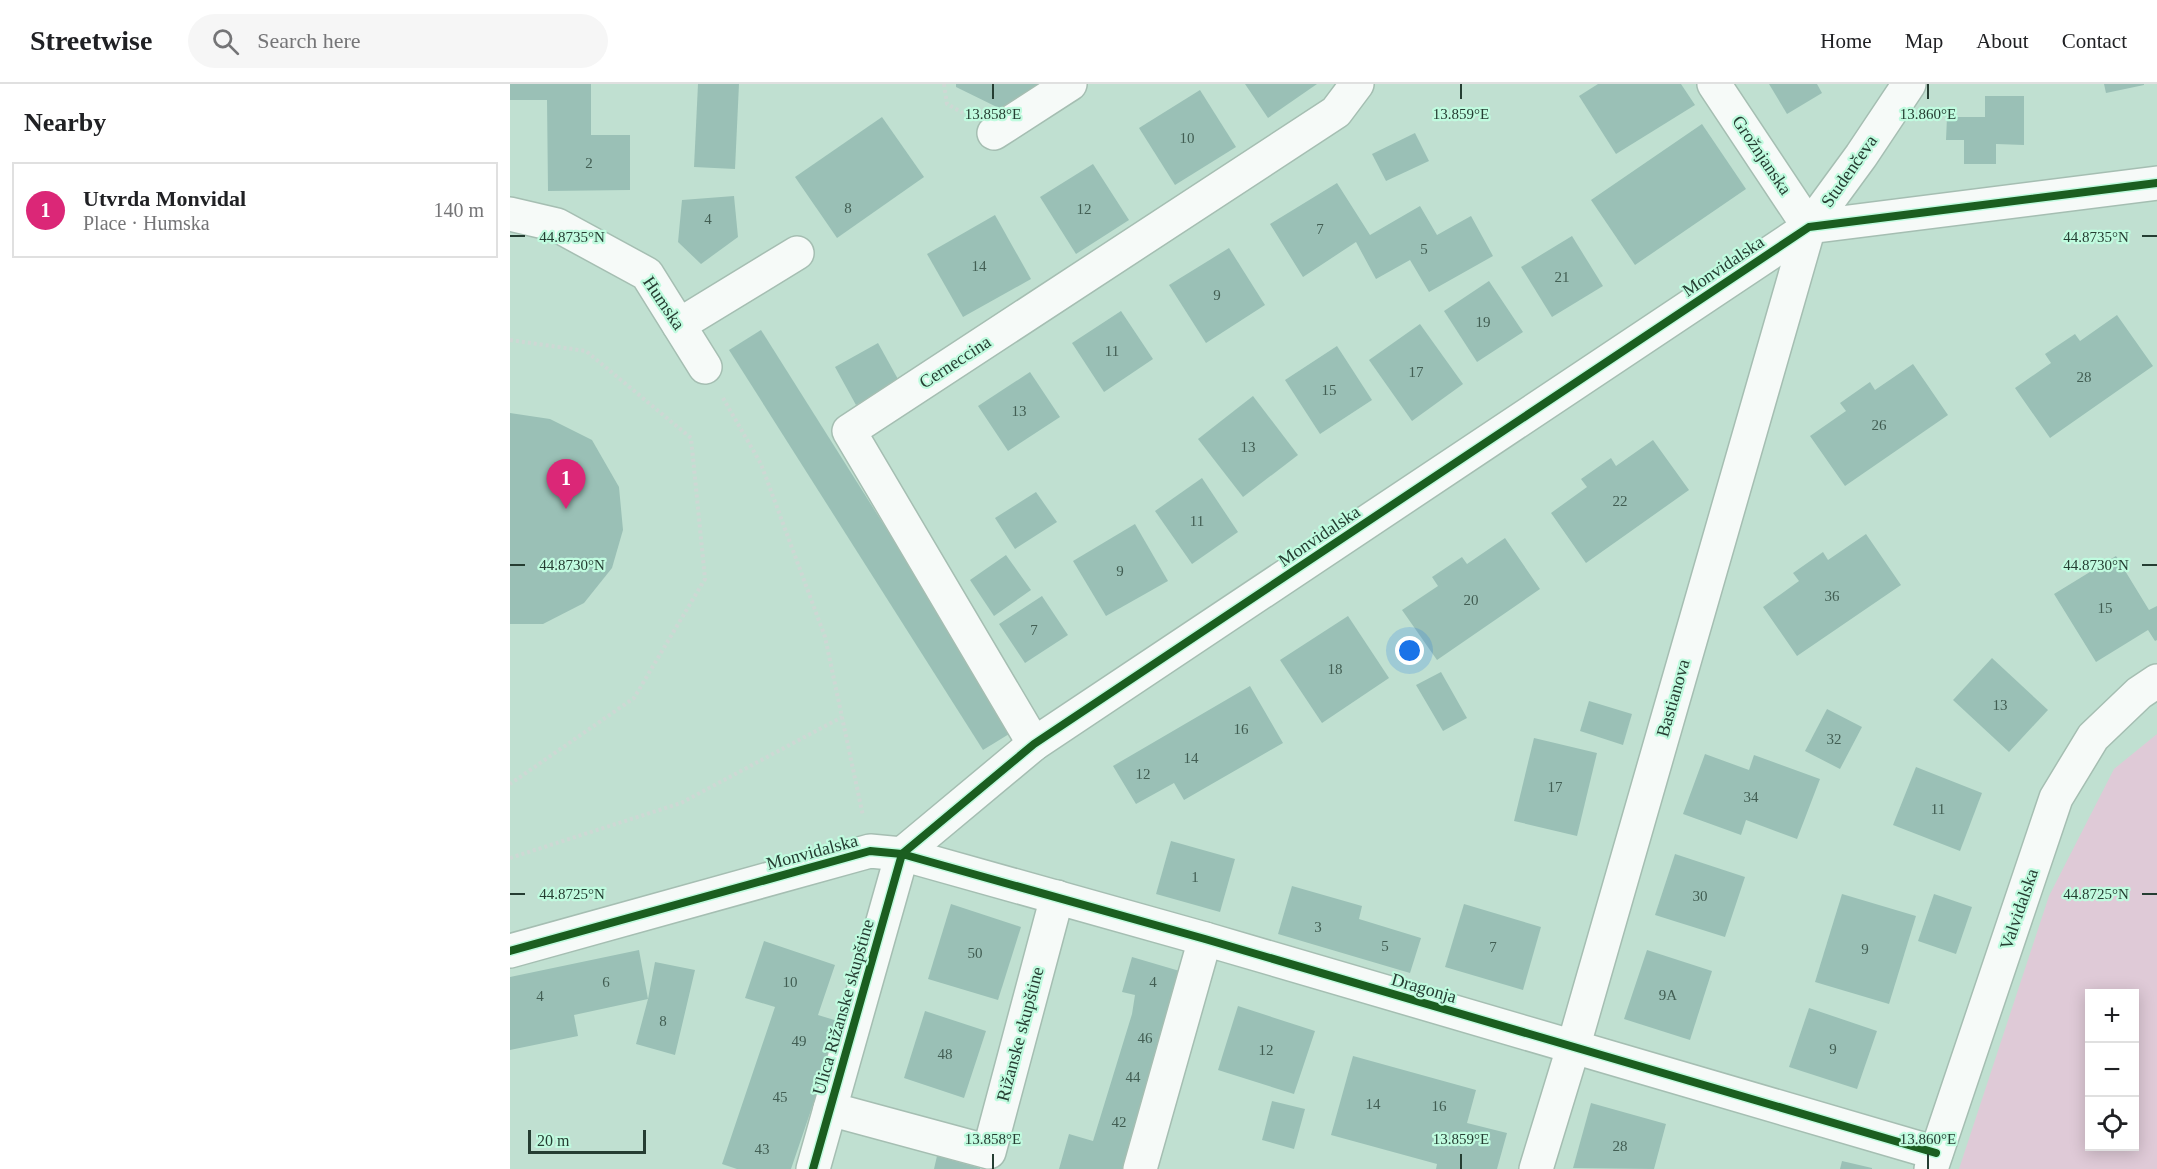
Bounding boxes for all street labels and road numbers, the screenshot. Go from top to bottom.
street label: Grožnjanska [1728,112,1796,198]
street label: Studenčeva [1817,131,1881,211]
street label: Monvidalska [1678,231,1768,301]
street label: Humska [639,273,689,333]
street label: Cerneccina [916,332,994,392]
street label: Monvidalska [1274,501,1364,571]
street label: Bastianova [1652,657,1694,739]
street label: Monvidalska [764,830,860,874]
street label: Valvidalska [1996,866,2042,952]
street label: Ulica Rižanske skupštine [808,917,878,1097]
street label: Rižanske skupštine [992,965,1048,1103]
street label: Dragonja [1389,969,1459,1007]

